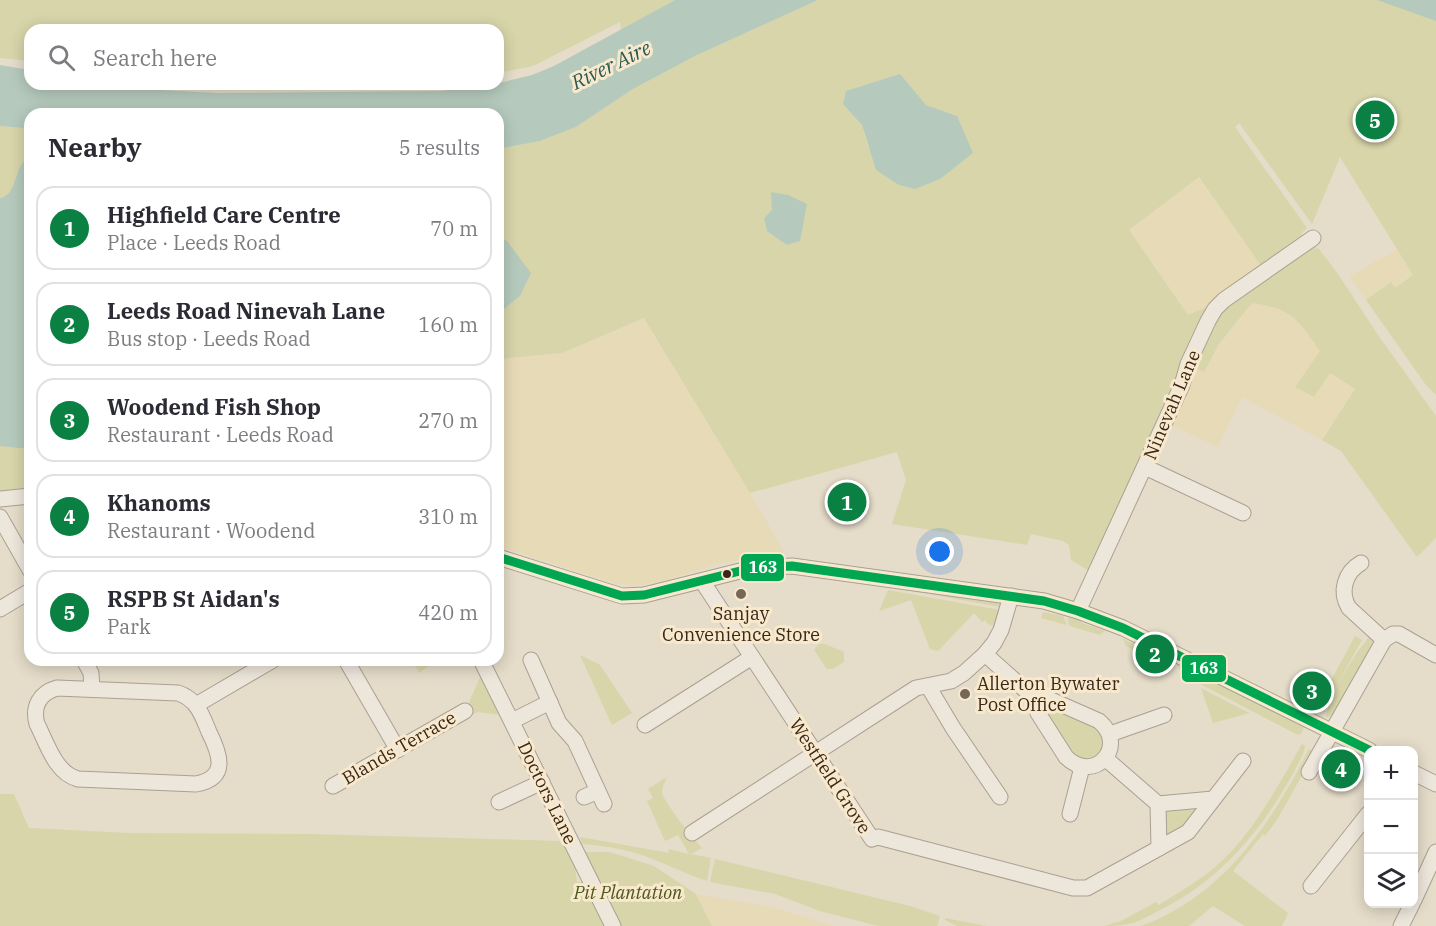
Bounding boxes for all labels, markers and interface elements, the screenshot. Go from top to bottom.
search box [24,24,504,90]
water label: River Aire [566,34,655,96]
icon: search [45,41,78,74]
text: Search here [93,43,217,72]
pin: 5 [1356,98,1394,142]
text: Nearby [48,130,142,164]
text: 5 results [399,134,480,161]
text: Highfield Care Centre [107,200,341,229]
text: 1 [64,215,76,242]
text: 70 m [430,215,478,242]
text: Place · Leeds Road [107,229,281,256]
text: Leeds Road Ninevah Lane [107,296,385,325]
text: 2 [64,311,76,338]
text: 160 m [418,311,478,338]
text: Bus stop · Leeds Road [107,325,311,352]
street label: Ninevah Lane [1138,346,1205,463]
text: Woodend Fish Shop [107,392,321,421]
text: 3 [64,407,76,434]
text: 270 m [418,407,478,434]
text: Restaurant · Leeds Road [107,421,334,448]
pin: 1 [828,480,866,524]
text: Khanoms [107,488,211,517]
text: 4 [64,503,76,530]
text: 310 m [418,503,478,530]
text: Restaurant · Woodend [107,517,315,544]
your location [925,537,954,566]
line badge: 163 [740,553,785,582]
text: 163 [749,557,777,577]
unlabelled marker [721,568,733,580]
text: RSPB St Aidan's [107,584,280,613]
marker: Sanjay Convenience Store [734,587,748,601]
text: 5 [64,599,76,626]
text: 420 m [418,599,478,626]
place label: Sanjay Convenience Store [662,602,820,646]
text: Park [107,613,151,640]
pin: 2 [1136,632,1174,676]
line badge: 163 [1181,654,1227,683]
text: 163 [1190,658,1218,678]
pin: 3 [1292,668,1332,714]
place label: Allerton Bywater Post Office [977,672,1119,716]
marker: Allerton Bywater Post Office [958,687,972,701]
street label: Blands Terrace [338,706,460,789]
street label: Westfield Grove [785,714,876,838]
street label: Doctors Lane [513,738,582,848]
pin: 4 [1322,746,1360,792]
map controls [1364,746,1418,908]
button: + [1364,746,1418,800]
button: − [1364,800,1418,854]
button: layers [1364,854,1418,908]
park label: Pit Plantation [573,881,683,904]

